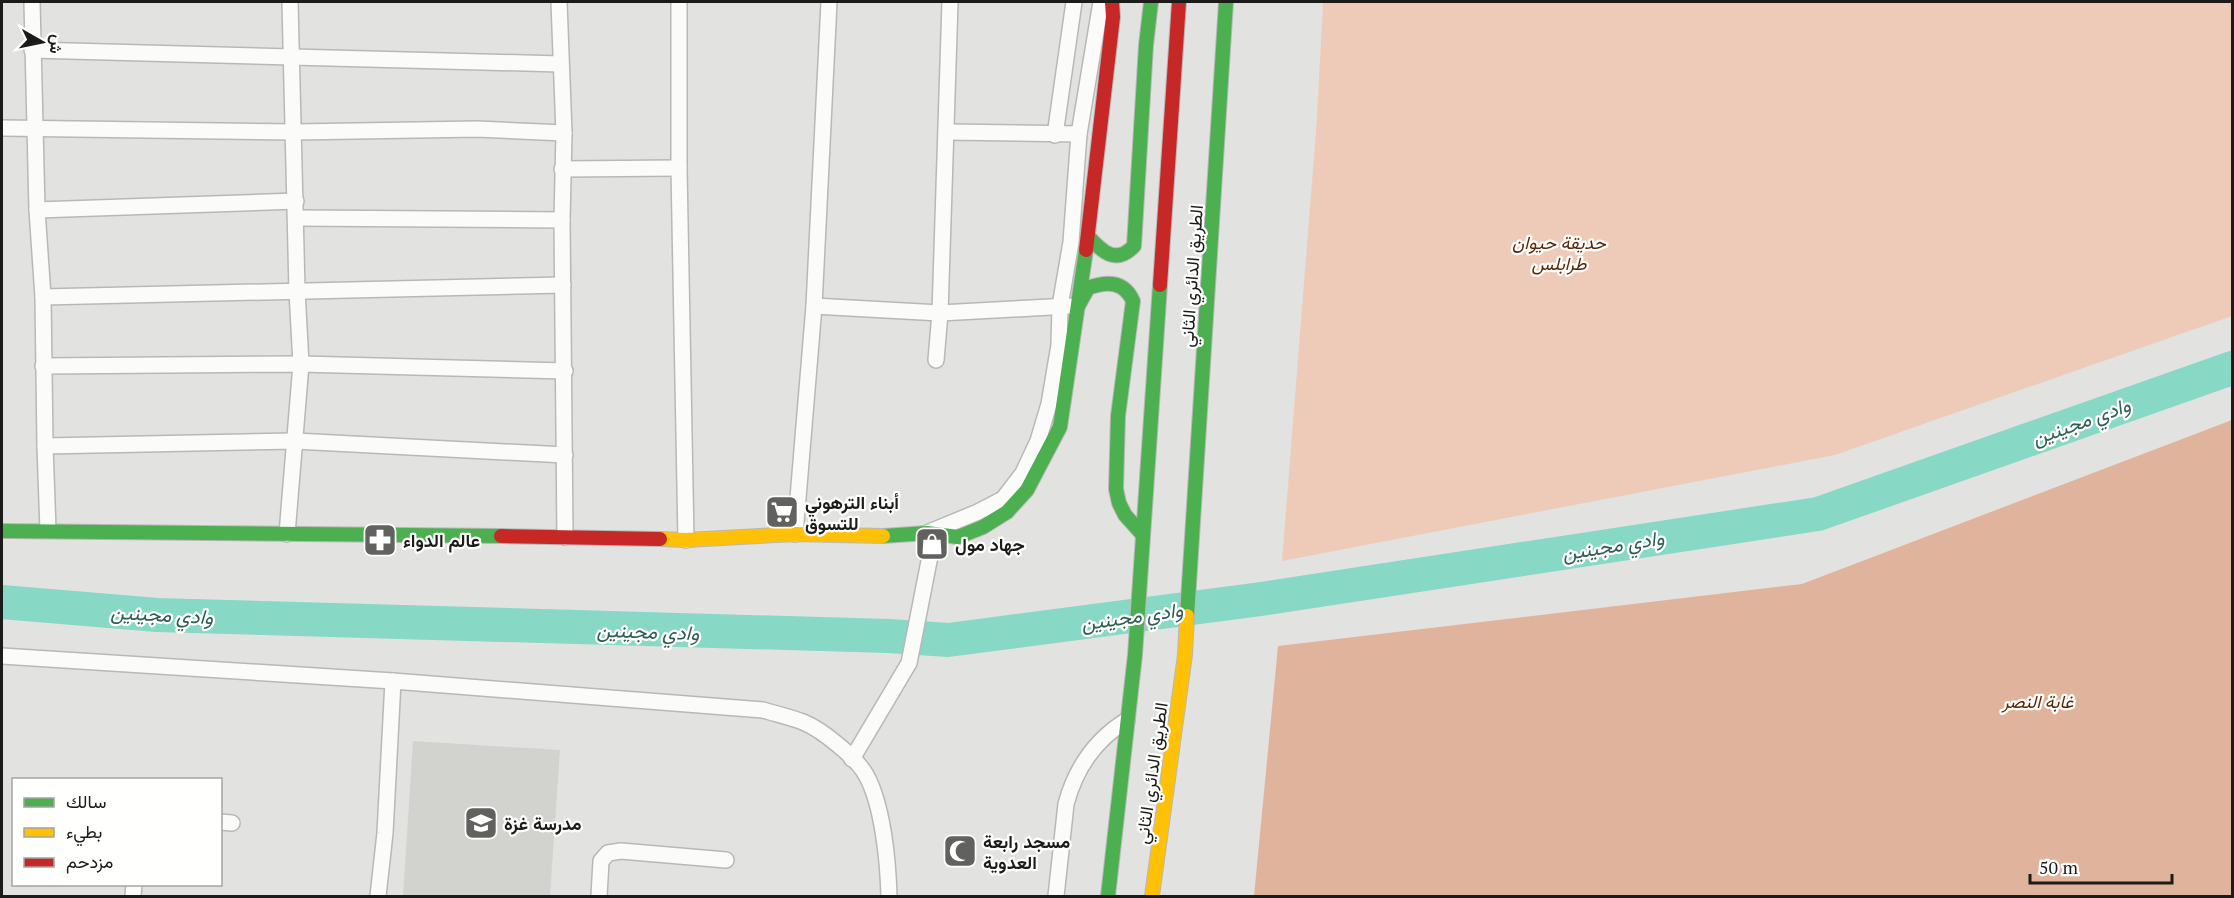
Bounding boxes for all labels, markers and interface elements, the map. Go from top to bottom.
north arrow [12,12,72,72]
text: ش [44,33,69,56]
street label: الطريق الدائري الثاني [1174,204,1212,348]
park label: حديقة حيوان طرابلس [1512,230,1607,275]
water label: وادي مجينين [2028,391,2135,454]
place label: أبناء الترهوني للتسوق [805,490,899,535]
supermarket icon: أبناء الترهوني للتسوق [764,494,800,530]
pharmacy icon: عالم الدواء [362,522,398,558]
water label: وادي مجينين [1560,524,1666,569]
shop icon: جهاد مول [914,526,950,562]
place label: عالم الدواء [403,528,480,553]
place label: جهاد مول [955,532,1025,556]
water label: وادي مجينين [1079,595,1185,639]
water label: وادي مجينين [110,598,214,633]
water label: وادي مجينين [596,616,700,649]
park label: غابة النصر [2002,689,2074,713]
street label: الطريق الدائري الثاني [1129,701,1177,846]
legend [12,778,222,886]
text: سالك [66,789,106,813]
school or university icon: مدرسة غزة [463,805,499,841]
place label: مدرسة غزة [504,811,582,835]
text: بطيء [66,819,102,847]
place label: مسجد رابعة العدوية [983,829,1070,874]
mosque icon: مسجد رابعة العدوية [942,833,978,869]
scale bar [2030,847,2172,885]
text: مزدحم [66,849,113,874]
text: 50 m [2039,855,2079,879]

